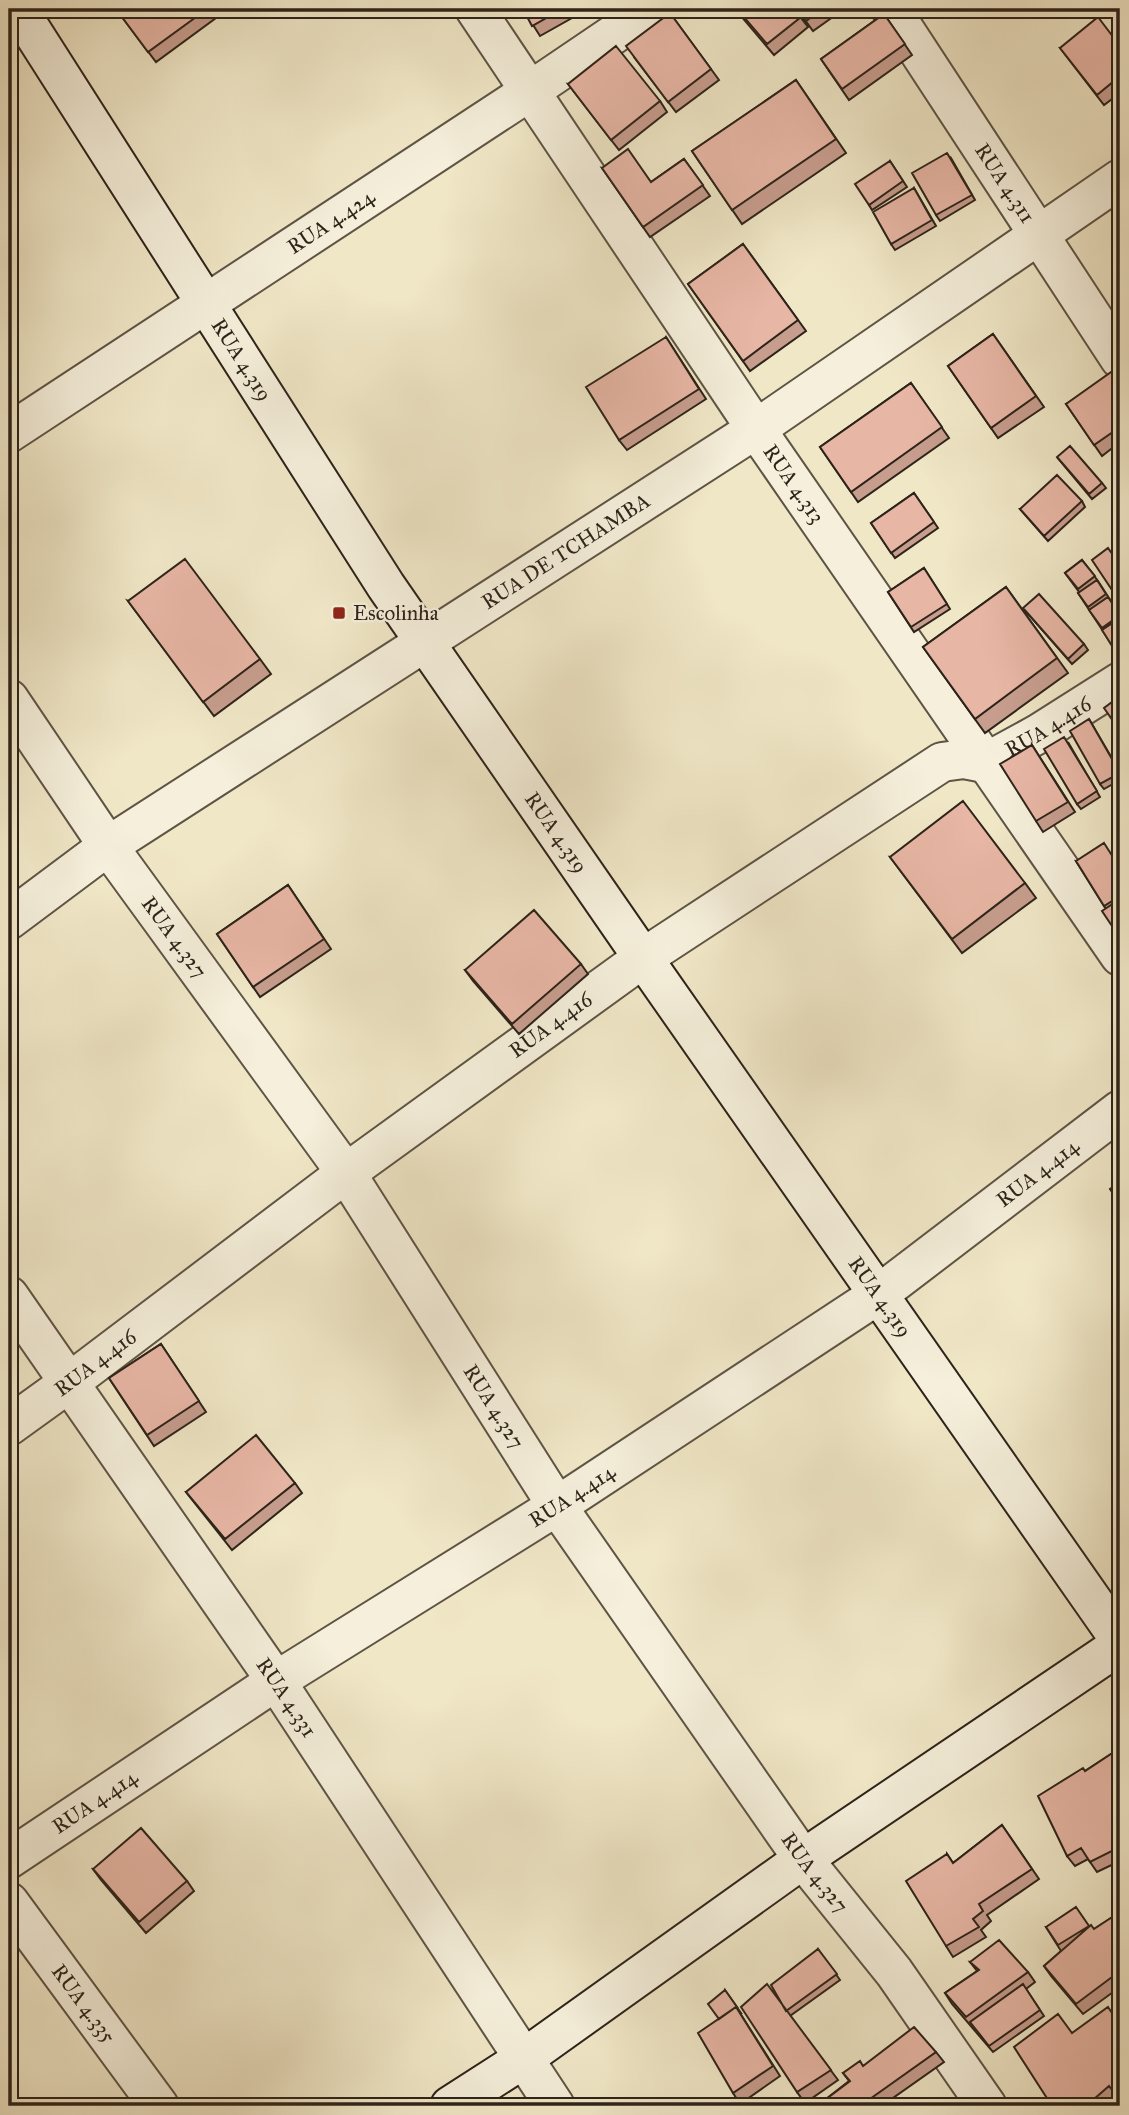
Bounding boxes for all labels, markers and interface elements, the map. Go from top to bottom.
street label: RUA 4.311 [969,138,1040,228]
street label: RUA 4.424 [282,183,381,260]
street label: RUA 4.319 [206,314,278,406]
street label: RUA 4.313 [758,439,830,528]
street label: RUA DE TCHAMBA [477,488,655,615]
place label: Escolinha [353,600,439,626]
marker: Escolinha [331,605,347,621]
street label: RUA 4.416 [1000,690,1097,763]
street label: RUA 4.319 [519,787,593,878]
street label: RUA 4.327 [136,891,213,983]
street label: RUA 4.416 [504,985,598,1064]
street label: RUA 4.414 [991,1132,1085,1213]
street label: RUA 4.319 [843,1251,917,1342]
street label: RUA 4.416 [49,1323,142,1402]
street label: RUA 4.327 [458,1360,530,1453]
street label: RUA 4.414 [524,1458,621,1533]
street label: RUA 4.331 [251,1652,322,1742]
street label: RUA 4.414 [47,1763,143,1840]
street label: RUA 4.327 [775,1827,854,1918]
street label: RUA 4.335 [46,1959,121,2048]

